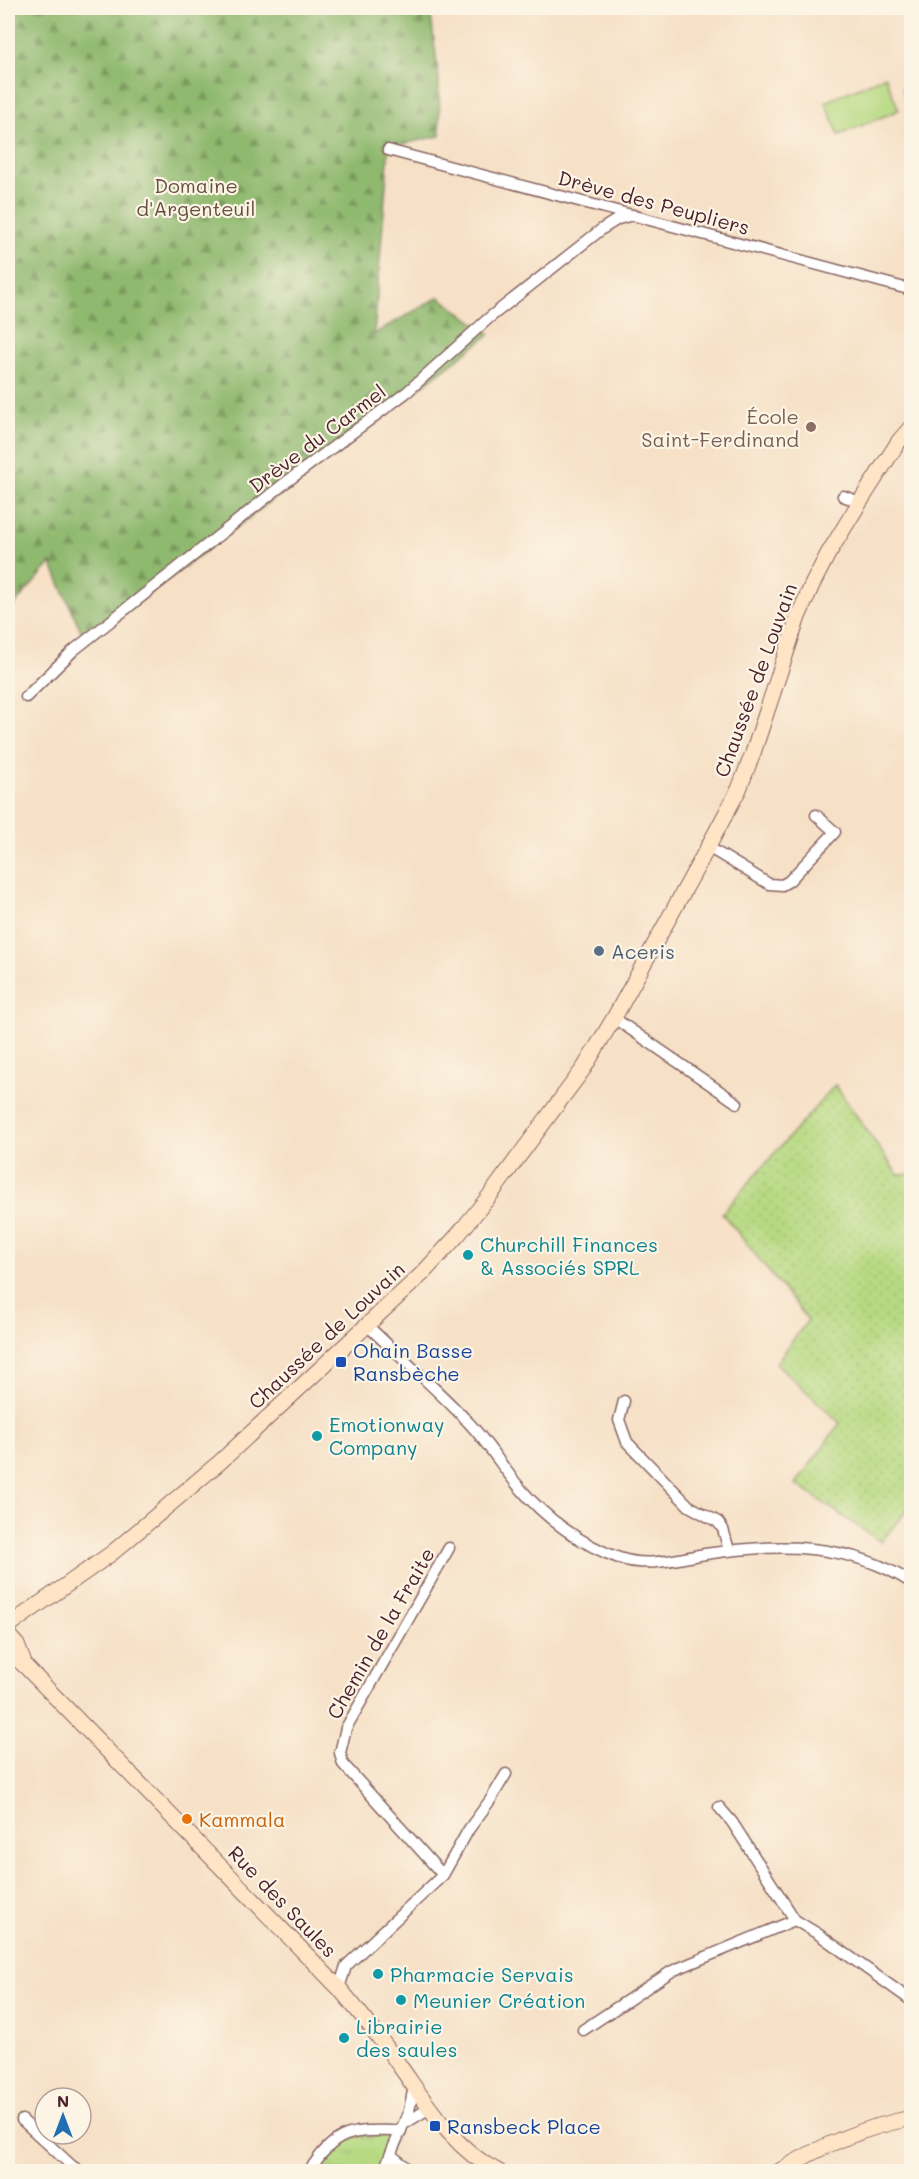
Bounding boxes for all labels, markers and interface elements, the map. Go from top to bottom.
street label: Drève des Peupliers [555,164,753,240]
park label: Domaine d'Argenteuil [136,172,256,221]
street label: Drève du Carmel [243,378,391,498]
place label: École Saint-Ferdinand [641,403,799,452]
marker: École Saint-Ferdinand [804,420,818,434]
street label: Chaussée de Louvain [708,579,802,781]
place label: Aceris [611,938,675,964]
marker: Aceris [592,944,606,958]
place label: Churchill Finances & Associés SPRL [480,1231,658,1280]
marker: Churchill Finances & Associés SPRL [461,1248,475,1262]
street label: Chaussée de Louvain [242,1256,410,1414]
place label: Ohain Basse Ransbèche [353,1337,473,1386]
marker: Ohain Basse Ransbèche [334,1355,348,1369]
place label: Emotionway Company [329,1411,445,1460]
marker: Emotionway Company [310,1429,324,1443]
street label: Chemin de la Fraite [320,1543,440,1723]
place label: Kammala [199,1806,285,1832]
marker: Kammala [180,1812,194,1826]
street label: Rue des Saules [223,1840,343,1962]
place label: Pharmacie Servais [390,1961,574,1987]
marker: Pharmacie Servais [371,1967,385,1981]
place label: Meunier Création [413,1987,585,2013]
marker: Meunier Création [394,1993,408,2007]
place label: Librairie des saules [356,2013,457,2062]
marker: Librairie des saules [337,2031,351,2045]
north arrow [33,2086,93,2146]
text: N [57,2090,69,2111]
place label: Ransbeck Place [447,2113,601,2139]
marker: Ransbeck Place [428,2119,442,2133]

